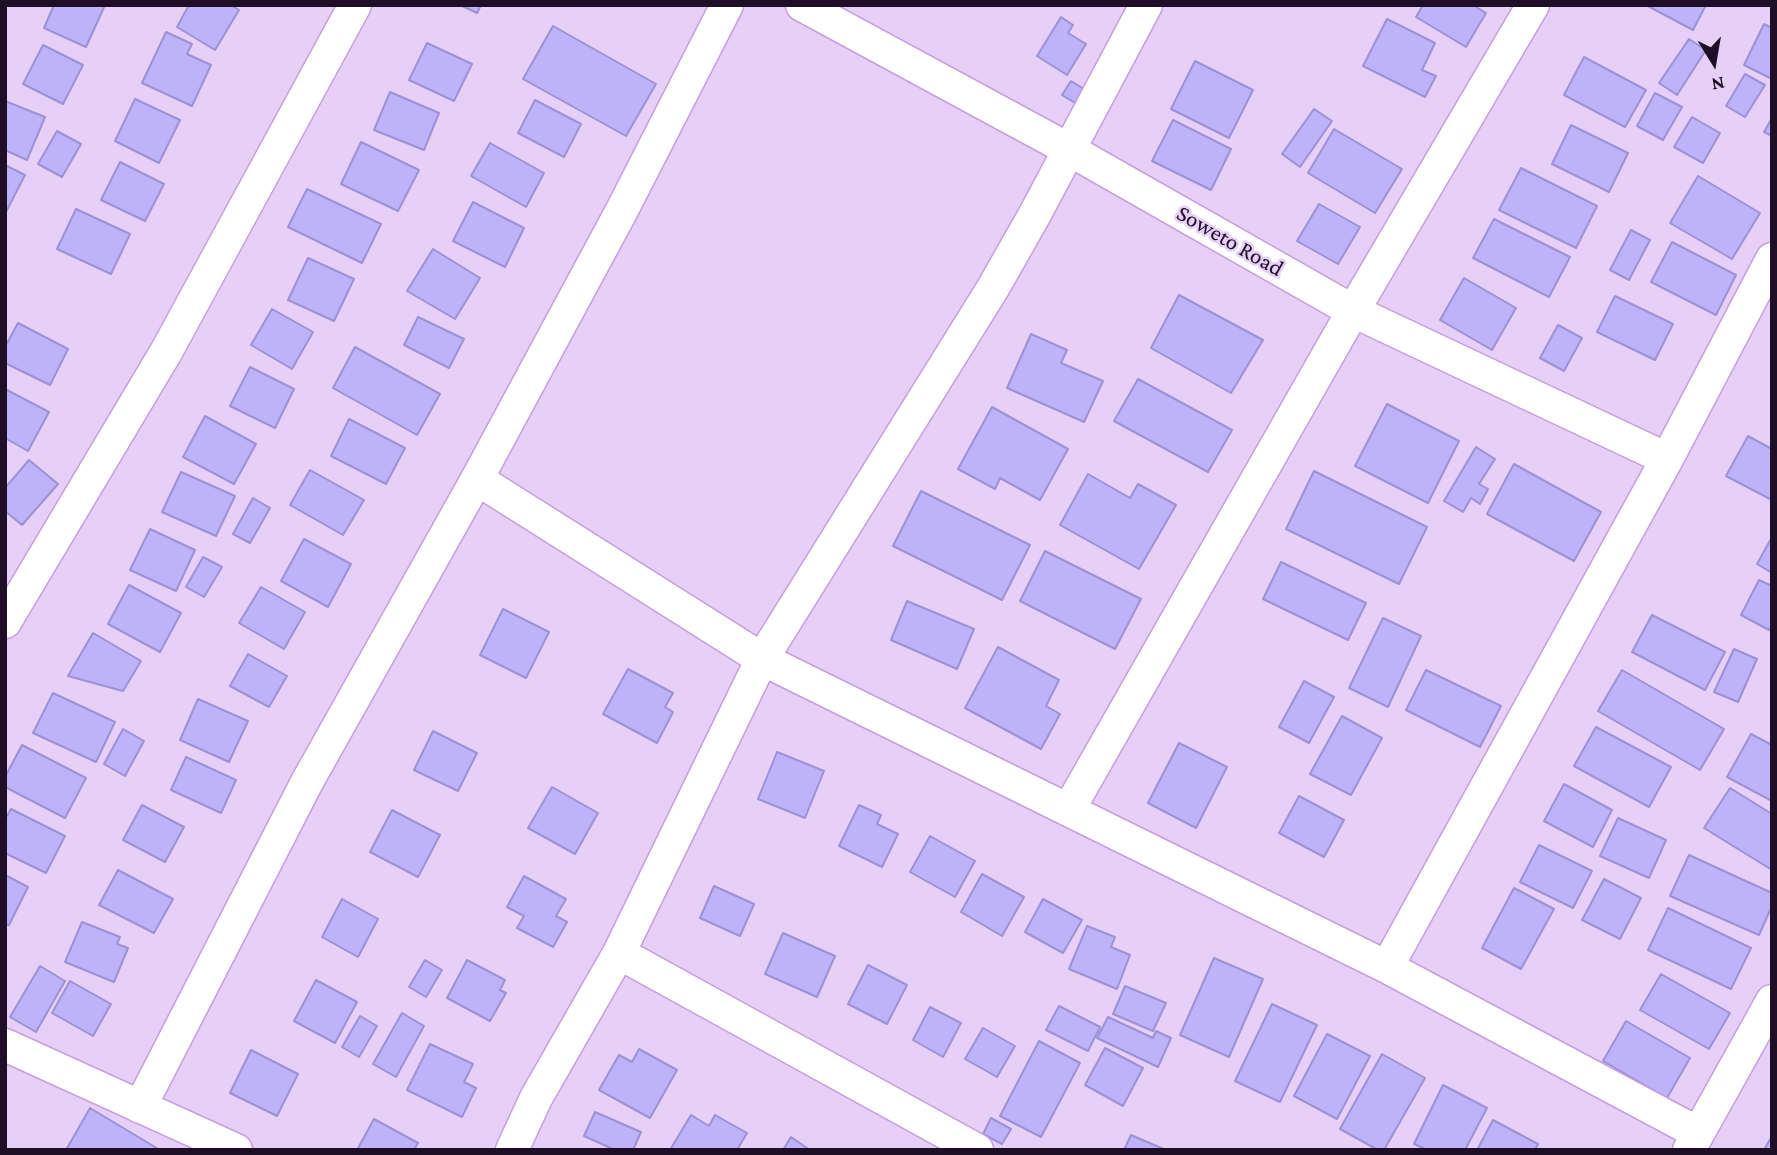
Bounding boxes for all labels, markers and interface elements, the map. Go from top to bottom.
north arrow [1679,28,1749,98]
text: N [1710,73,1726,96]
street label: Soweto Road [1172,199,1288,283]

